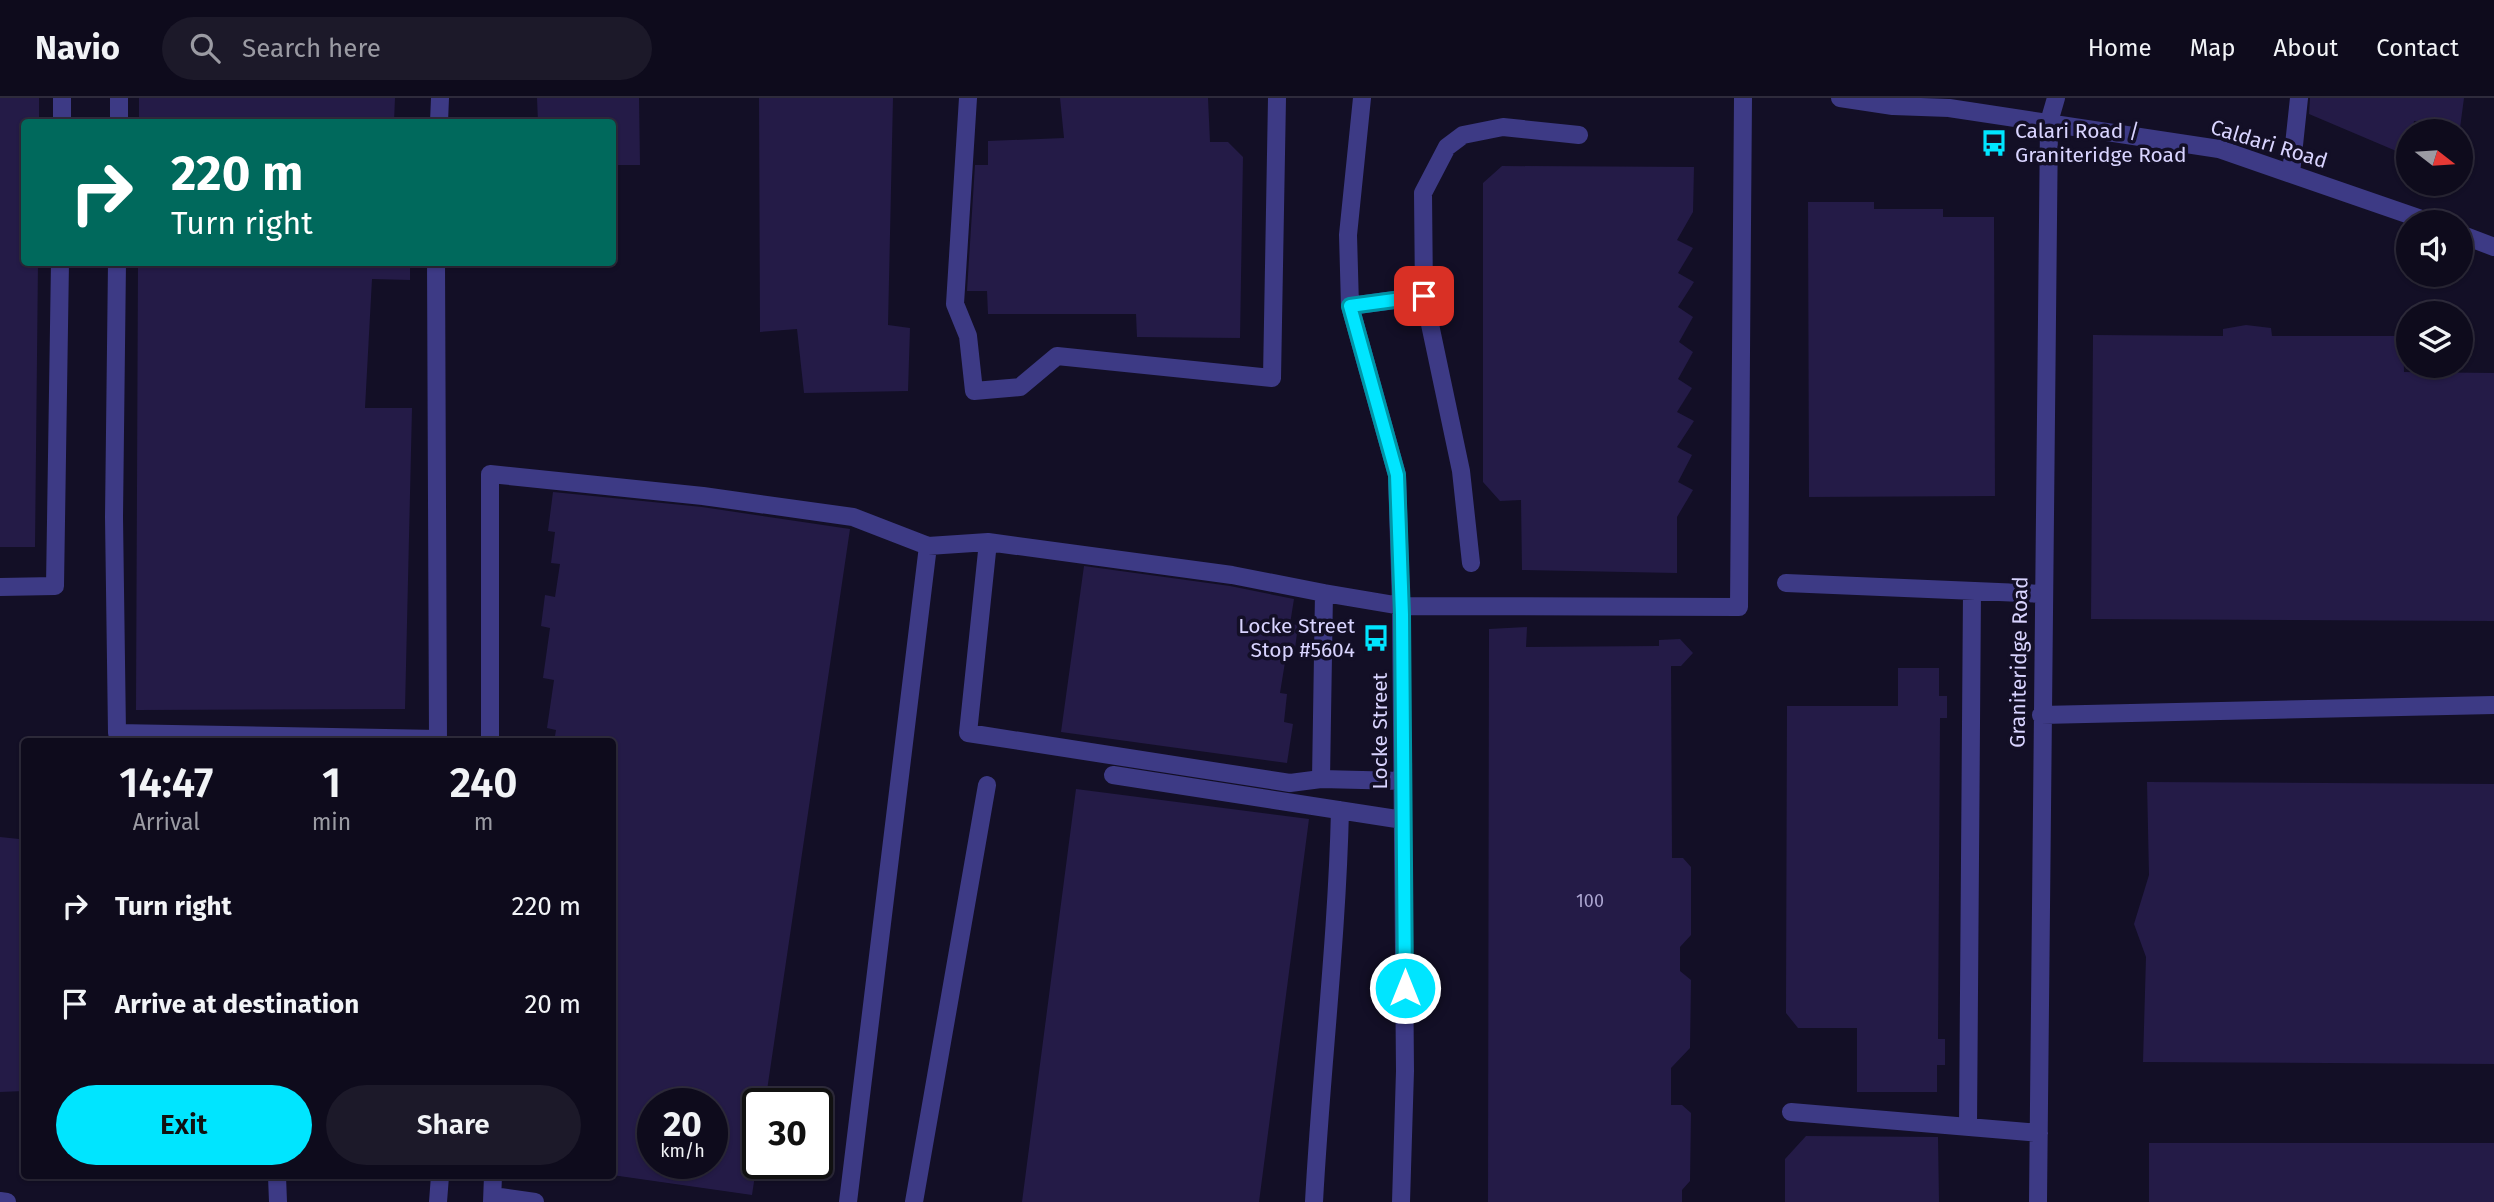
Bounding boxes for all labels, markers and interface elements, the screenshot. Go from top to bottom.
search box [162,17,652,80]
text: Navio [35,28,120,68]
icon: search [186,29,224,67]
text: Search here [242,33,381,64]
text: Home [2088,34,2152,62]
text: Map [2190,34,2236,62]
text: About [2274,34,2338,62]
text: Contact [2376,34,2459,62]
street label: Caldari Road [2207,114,2331,174]
place label: Calari Road / Graniteridge Road [2015,118,2187,168]
north arrow [2396,119,2473,196]
map controls [2396,119,2473,378]
bus stop icon: Calari Road / Graniteridge Road [1979,128,2009,158]
text: 220 m [171,144,303,203]
icon: right [56,147,147,238]
text: Turn right [171,204,313,242]
button: sound [2396,210,2473,287]
pin [1394,266,1454,326]
icon: arrive [1405,277,1443,315]
button: layers [2396,301,2473,378]
street label: Graniteridge Road [2005,576,2033,748]
place label: Locke Street Stop #5604 [1238,613,1355,663]
bus stop icon: Locke Street Stop #5604 [1361,623,1391,653]
street label: Locke Street [1367,672,1393,789]
text: 14:47 [119,758,213,808]
text: 1 [322,758,341,808]
text: 240 [450,758,518,808]
text: Arrival [133,808,200,836]
text: min [312,808,351,836]
text: m [474,808,494,836]
icon: right [56,887,94,925]
house number: 100 [1576,890,1604,912]
text: Turn right [115,891,232,922]
text: 220 m [512,891,581,922]
position arrow [1368,951,1442,1025]
icon: arrive [56,985,94,1023]
text: Arrive at destination [115,989,359,1020]
text: 20 m [524,989,581,1020]
button: Exit [56,1085,312,1165]
button: Share [326,1085,581,1165]
speed limit sign: 30 [742,1088,833,1179]
text: 20 [663,1103,702,1145]
text: km/h [660,1140,705,1162]

